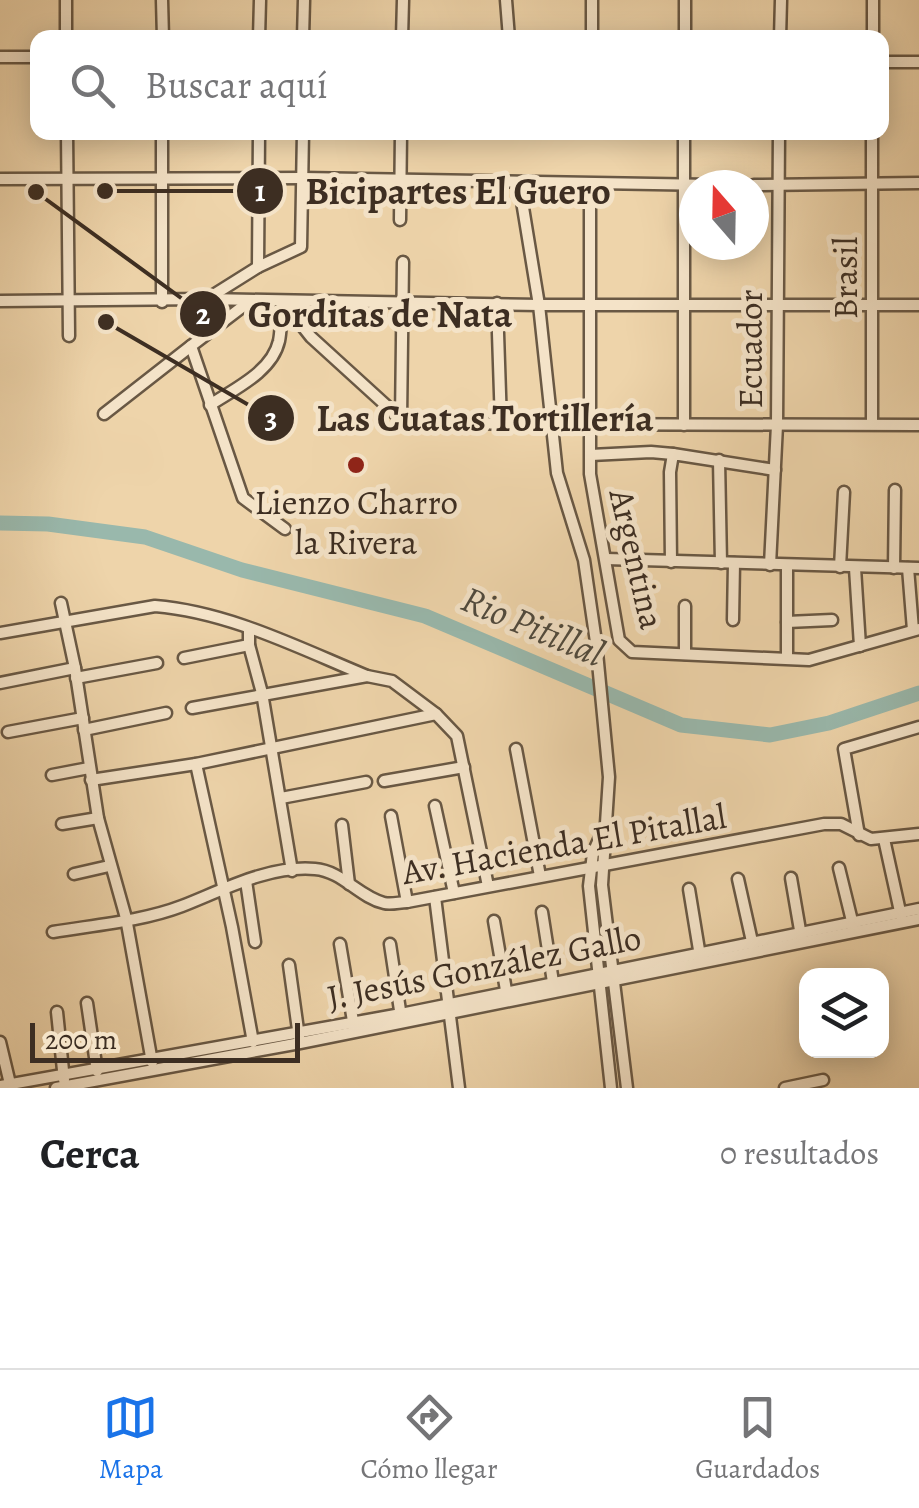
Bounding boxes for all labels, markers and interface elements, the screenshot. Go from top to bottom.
search box [30,30,889,140]
icon: search [65,58,120,113]
text: Buscar aquí [145,59,328,111]
callout: Bicipartes El Guero [235,157,631,225]
text: Bicipartes El Guero [305,165,611,217]
north arrow [679,170,769,260]
text: 1 [255,171,266,211]
street label: Brasil [821,237,869,319]
callout: Gorditas de Nata [178,280,533,348]
text: Gorditas de Nata [248,288,513,340]
street label: Ecuador [726,289,774,409]
text: 2 [196,294,211,334]
callout: Las Cuatas Tortillería [246,384,674,452]
text: Las Cuatas Tortillería [316,392,654,444]
text: 3 [265,398,277,438]
marker: Lienzo Charro la Rivera [345,454,367,476]
place label: Lienzo Charro la Rivera [254,478,458,566]
street label: Argentina [597,483,677,634]
water label: Rio Pitillal [454,573,613,679]
street label: Av. Hacienda El Pitallal [397,792,730,896]
street label: J. Jesús González Gallo [323,913,645,1021]
map controls [799,968,889,1058]
button: layers [799,968,889,1058]
scale bar [30,1018,300,1062]
text: 200 m [45,1021,117,1059]
text: Cerca [40,1125,139,1182]
text: 0 resultados [720,1131,879,1175]
tab: Mapa [99,1390,163,1488]
tab: Cómo llegar [361,1390,498,1488]
tab: Guardados [695,1390,820,1488]

